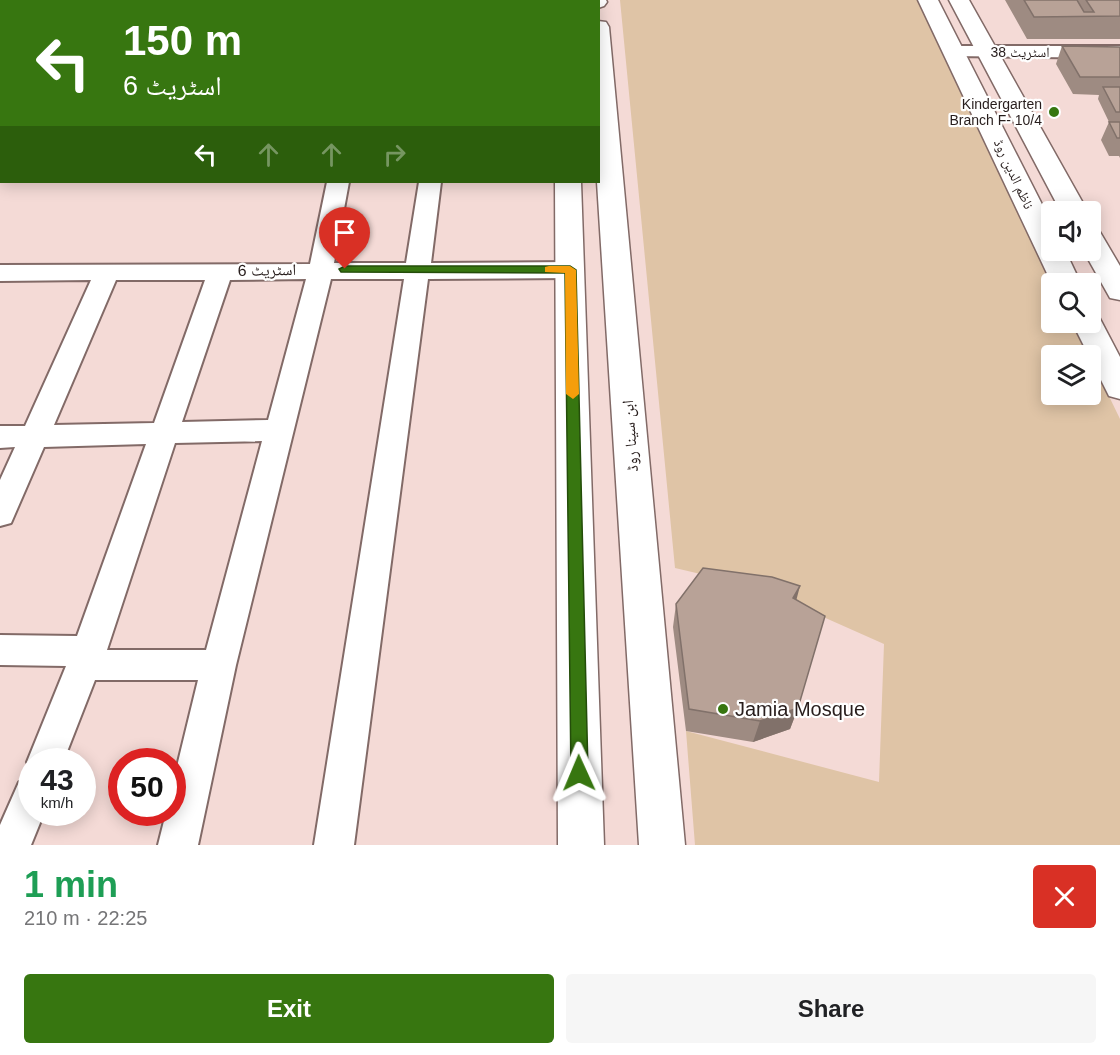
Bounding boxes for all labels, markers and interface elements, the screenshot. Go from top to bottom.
text: 150 m [123,17,242,64]
icon: left [24,24,102,102]
street label: اسٹریٹ 38 [991,44,1049,61]
text: اسٹریٹ 6 [123,71,222,101]
place label: Kindergarten Branch F- 10/4 [949,96,1042,128]
marker: Kindergarten Branch F- 10/4 [1047,105,1061,119]
street label: ناظم الدین روڈ [989,136,1037,213]
icon: left [189,138,222,171]
icon: ahead [252,138,285,171]
icon: ahead [315,138,348,171]
icon: right [378,138,411,171]
map controls [1041,201,1101,405]
button: sound [1041,201,1101,261]
pin [319,207,370,269]
icon: arrive [328,216,361,249]
street label: اسٹریٹ 6 [238,261,296,280]
button: search [1041,273,1101,333]
button: layers [1041,345,1101,405]
street label: ابن سینا روڈ [619,399,643,472]
place label: Jamia Mosque [735,698,865,720]
marker: Jamia Mosque [716,702,730,716]
position arrow [547,741,611,805]
speed limit sign: 50 [108,748,186,826]
text: 43 [40,763,74,796]
text: km/h [41,794,73,811]
text: 1 min [24,864,118,905]
button: close [1033,865,1096,928]
text: 210 m · 22:25 [24,907,147,929]
button: Exit [24,974,554,1043]
button: Share [566,974,1096,1043]

